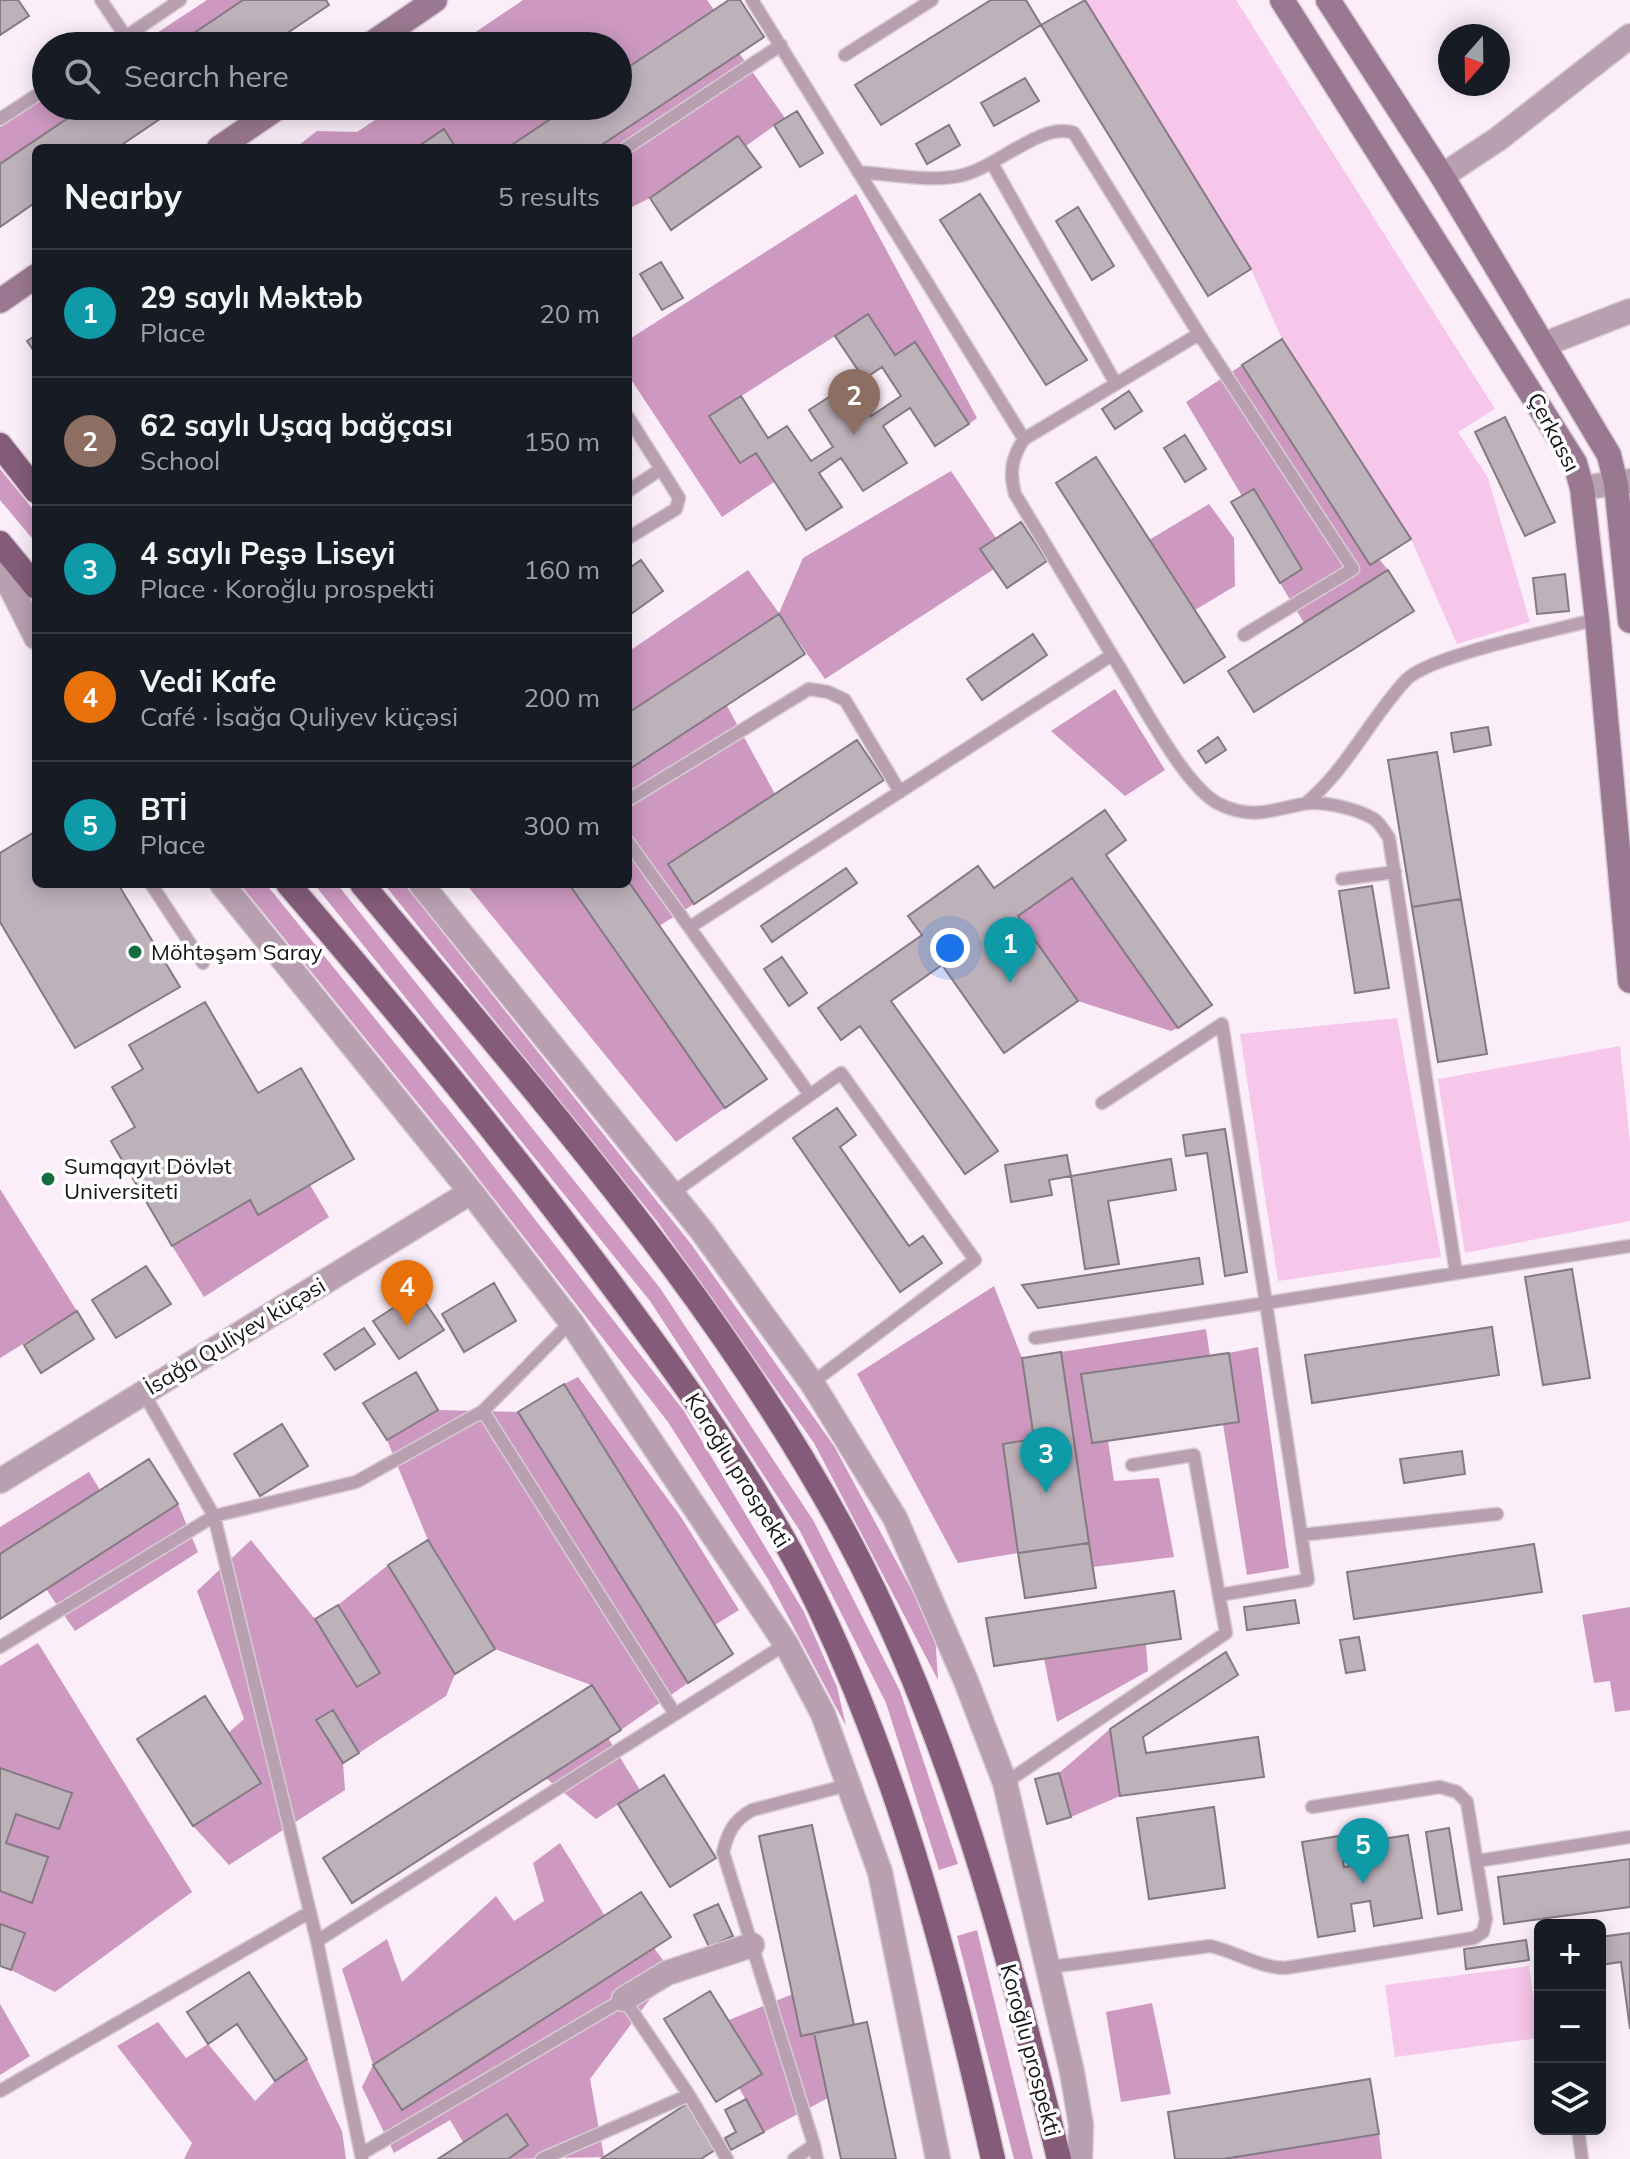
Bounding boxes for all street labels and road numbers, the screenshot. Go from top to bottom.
street label: Çerkassı [1522,388,1586,476]
street label: İsağa Quliyev küçəsi [140,1271,330,1401]
street label: Koroğlu prospekti [679,1387,797,1553]
street label: Koroğlu prospekti [995,1961,1067,2139]

